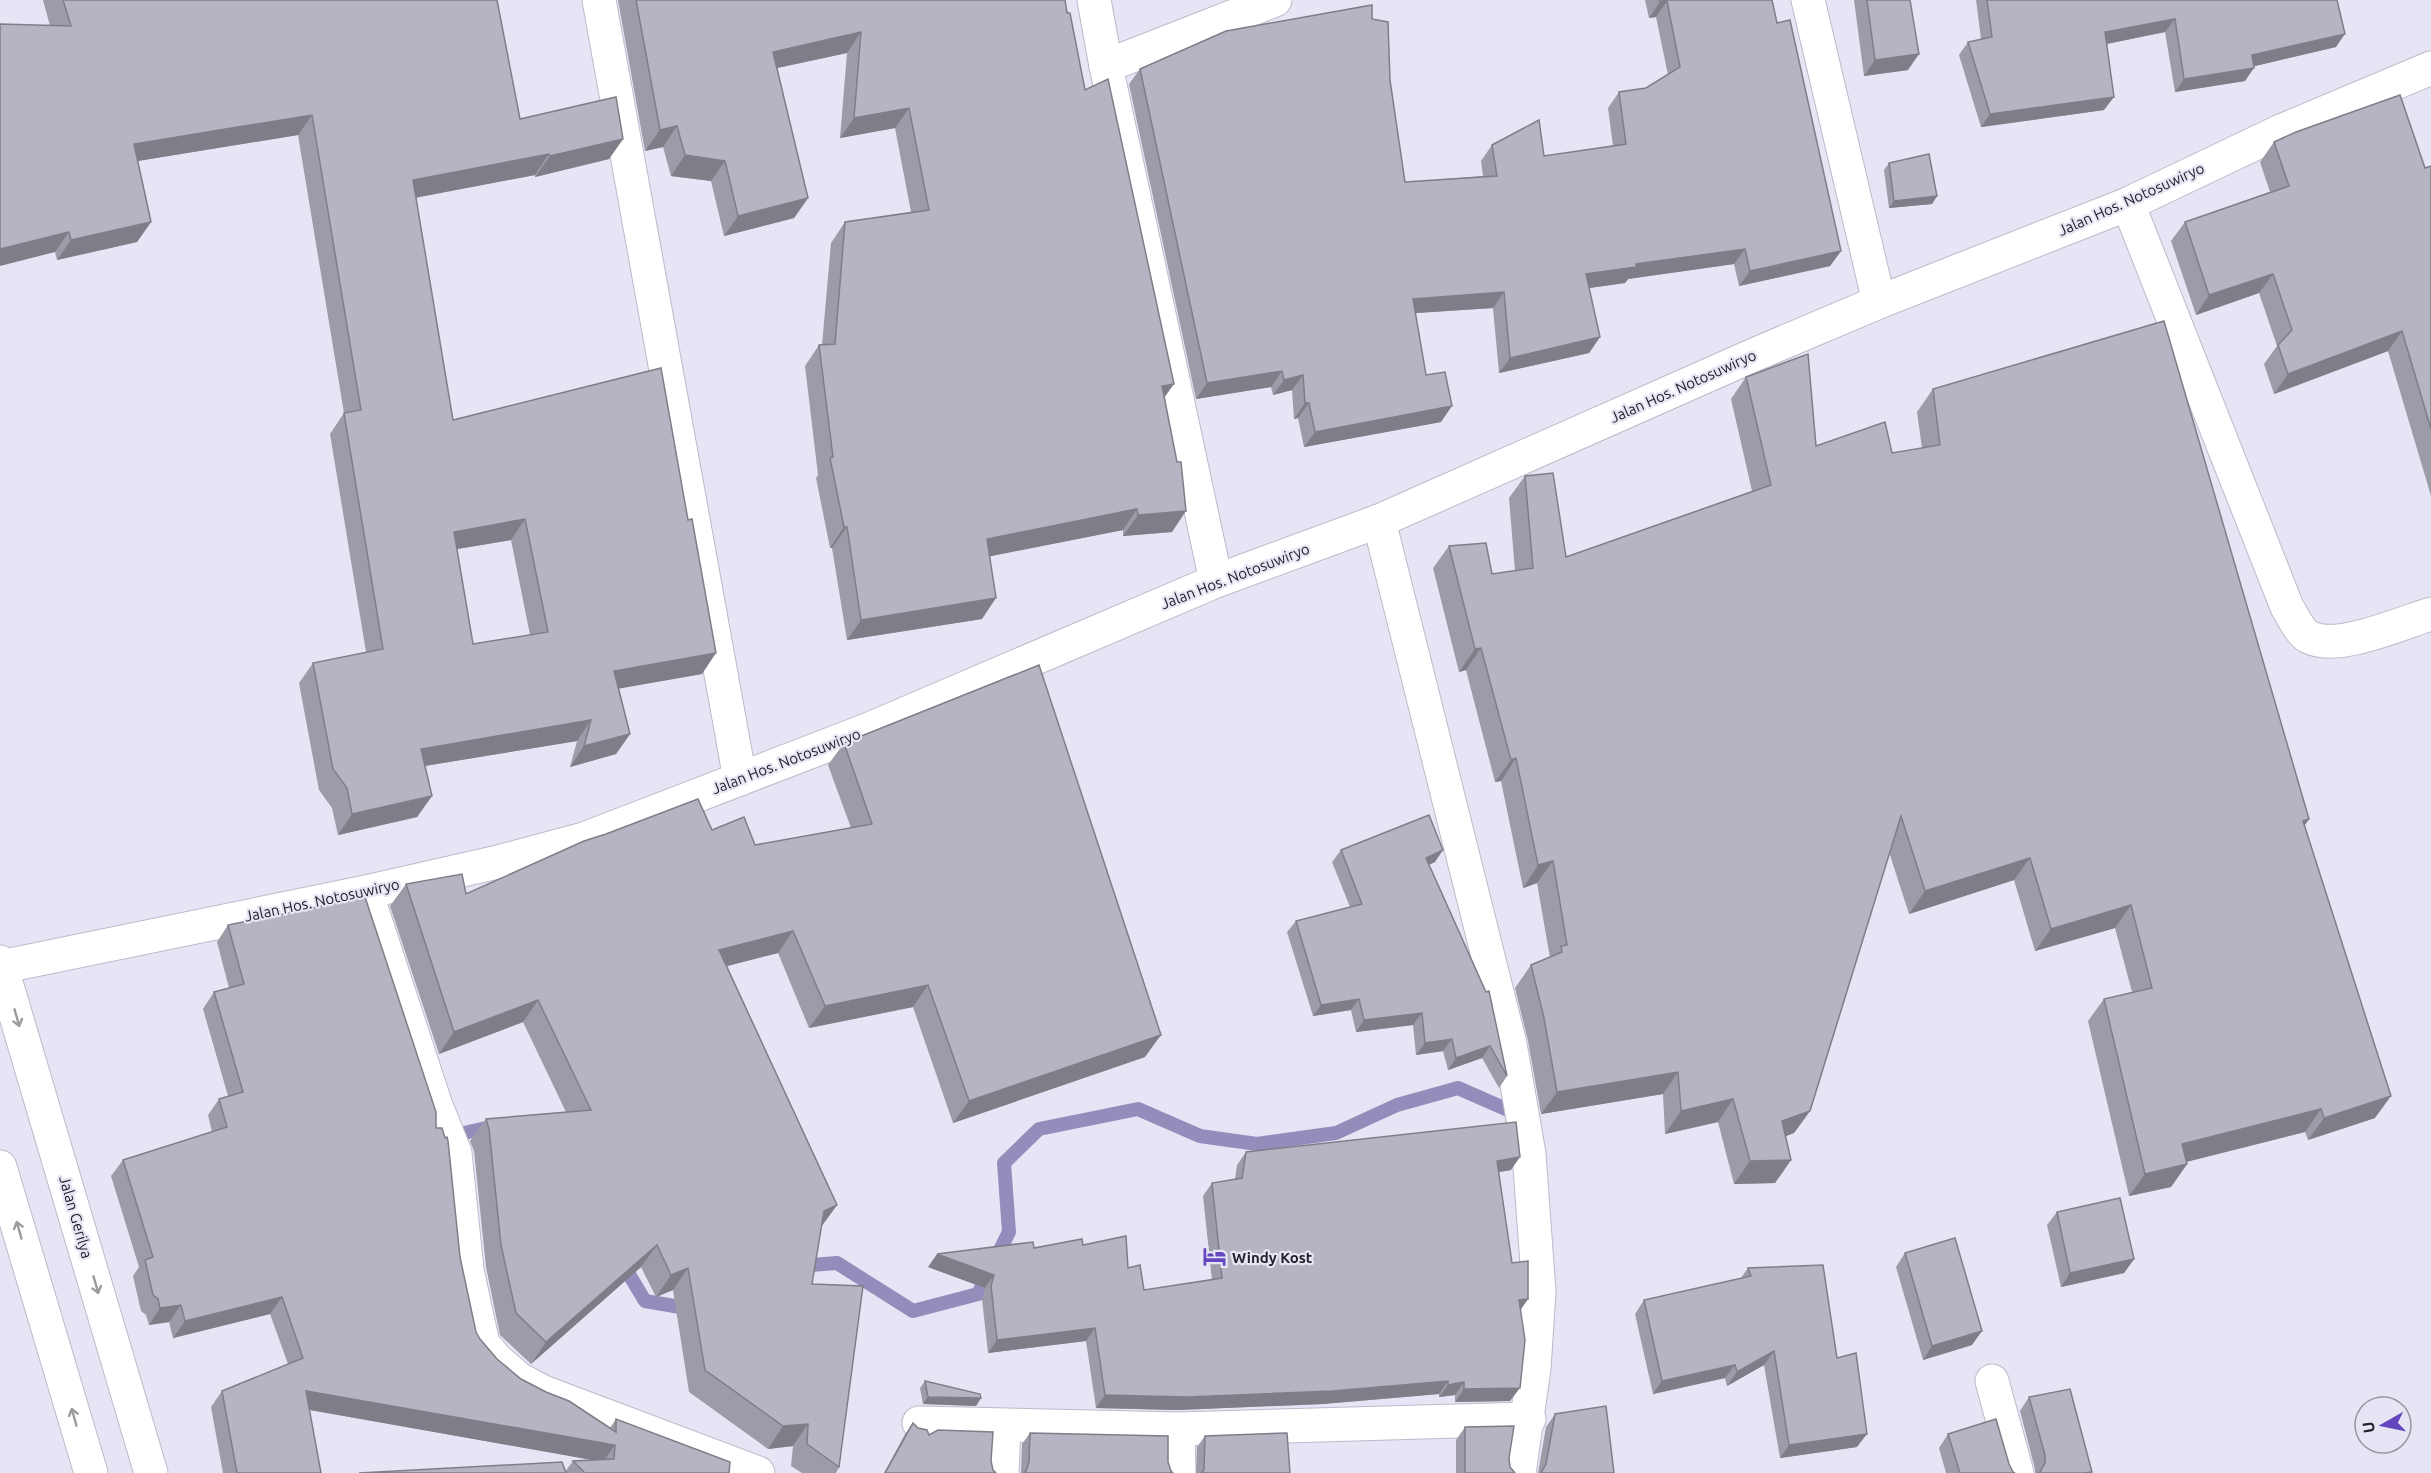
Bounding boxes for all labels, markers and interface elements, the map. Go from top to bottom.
street label: Jalan Hos. Notosuwiryo [2055,159,2207,239]
street label: Jalan Hos. Notosuwiryo [1607,346,1759,426]
street label: Jalan Hos. Notosuwiryo [1158,540,1312,612]
street label: Jalan Hos. Notosuwiryo [709,725,863,797]
street label: Jalan Hos. Notosuwiryo [243,875,401,925]
one-way arrow [12,1008,23,1027]
street label: Jalan Gerilya [56,1174,96,1260]
one-way arrow [13,1221,24,1240]
hotel icon: Windy Kost [1201,1244,1227,1270]
place label: Windy Kost [1232,1249,1313,1266]
one-way arrow [91,1275,102,1294]
north arrow [2353,1395,2413,1455]
one-way arrow [68,1408,79,1427]
text: U [2358,1420,2378,1434]

